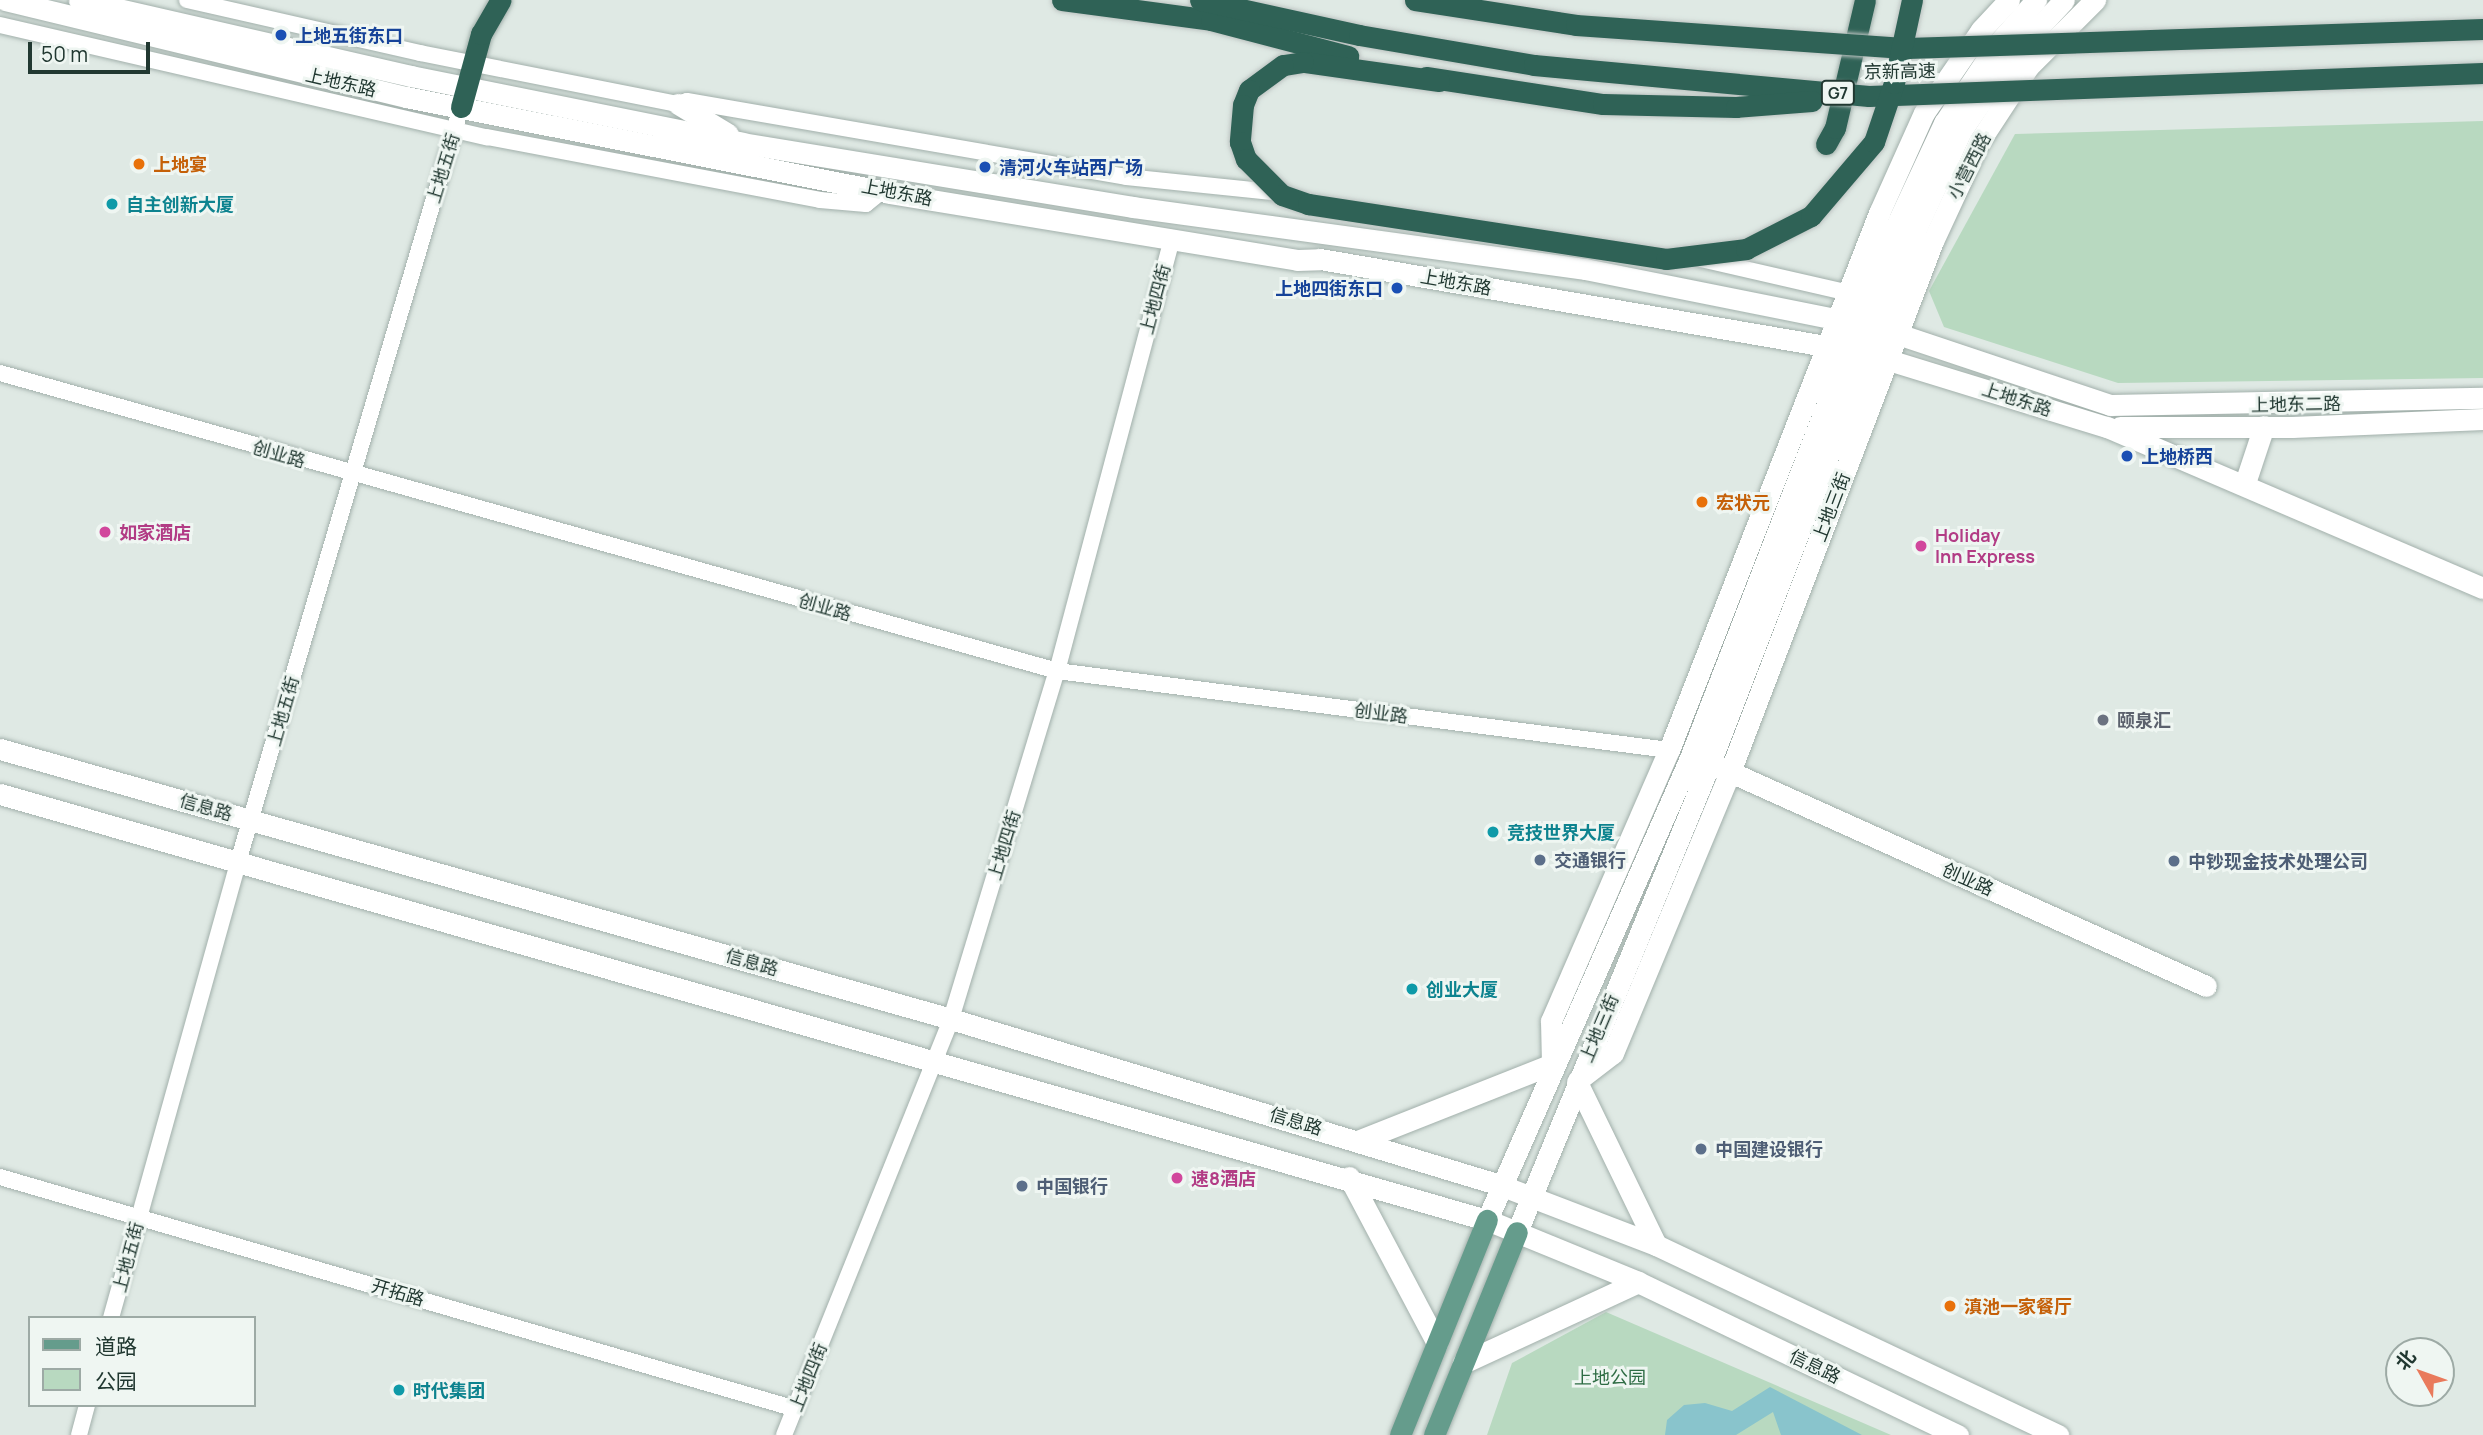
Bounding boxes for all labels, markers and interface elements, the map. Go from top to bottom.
place label: 上地五街东口 [295,24,403,46]
marker: 上地五街东口 [273,27,289,43]
scale bar [32,28,154,72]
text: 50 m [41,40,88,68]
street label: 京新高速 [1864,60,1936,82]
street label: 上地东路 [303,63,379,101]
road number: G7 [1820,80,1856,106]
street label: 小营西路 [1943,129,1995,203]
street label: 上地五街 [422,130,464,206]
place label: 上地宴 [153,153,207,175]
marker: 上地宴 [131,156,147,172]
place label: 清河火车站西广场 [999,156,1143,178]
marker: 清河火车站西广场 [977,159,993,175]
street label: 上地东路 [860,175,934,209]
place label: 自主创新大厦 [126,193,234,215]
marker: 自主创新大厦 [104,196,120,212]
street label: 上地四街 [1135,261,1175,337]
street label: 上地东路 [1419,265,1493,299]
place label: 上地四街东口 [1275,277,1383,299]
marker: 上地四街东口 [1389,280,1405,296]
street label: 上地东路 [1979,378,2055,420]
street label: 上地东二路 [2251,392,2341,416]
street label: 创业路 [250,436,308,472]
place label: 上地桥西 [2141,445,2213,467]
marker: 上地桥西 [2119,448,2135,464]
street label: 上地三街 [1808,470,1854,544]
place label: 宏状元 [1716,491,1770,513]
marker: 宏状元 [1694,494,1710,510]
place label: 如家酒店 [119,521,191,543]
marker: 如家酒店 [97,524,113,540]
place label: Holiday Inn Express [1935,525,2035,568]
marker: Holiday Inn Express [1913,538,1929,554]
street label: 创业路 [796,589,854,625]
street label: 上地五街 [263,673,303,749]
street label: 创业路 [1353,699,1409,727]
place label: 颐泉汇 [2117,709,2171,731]
marker: 颐泉汇 [2095,712,2111,728]
street label: 信息路 [177,789,235,825]
street label: 上地四街 [983,807,1025,883]
place label: 竞技世界大厦 [1507,821,1615,843]
marker: 竞技世界大厦 [1485,824,1501,840]
place label: 交通银行 [1554,849,1626,871]
place label: 中钞现金技术处理公司 [2188,850,2368,872]
marker: 交通银行 [1532,852,1548,868]
marker: 中钞现金技术处理公司 [2166,853,2182,869]
street label: 创业路 [1939,858,1997,900]
street label: 信息路 [723,944,781,980]
place label: 创业大厦 [1426,978,1498,1000]
marker: 创业大厦 [1404,981,1420,997]
street label: 上地三街 [1575,991,1623,1065]
street label: 信息路 [1267,1103,1325,1139]
place label: 中国建设银行 [1715,1138,1823,1160]
marker: 中国建设银行 [1693,1141,1709,1157]
place label: 速8酒店 [1191,1167,1256,1189]
marker: 速8酒店 [1169,1170,1185,1186]
place label: 中国银行 [1036,1175,1108,1197]
marker: 中国银行 [1014,1178,1030,1194]
street label: 上地五街 [108,1219,148,1295]
street label: 开拓路 [369,1274,427,1310]
place label: 滇池一家餐厅 [1964,1295,2072,1317]
marker: 滇池一家餐厅 [1942,1298,1958,1314]
legend [28,1316,256,1407]
text: 道路 [95,1332,137,1360]
north arrow [2385,1337,2455,1407]
street label: 上地四街 [785,1340,831,1414]
street label: 信息路 [1786,1344,1844,1388]
text: 北 [2389,1344,2422,1375]
park label: 上地公园 [1574,1366,1646,1388]
text: 公园 [95,1367,137,1395]
place label: 时代集团 [413,1379,485,1401]
marker: 时代集团 [391,1382,407,1398]

